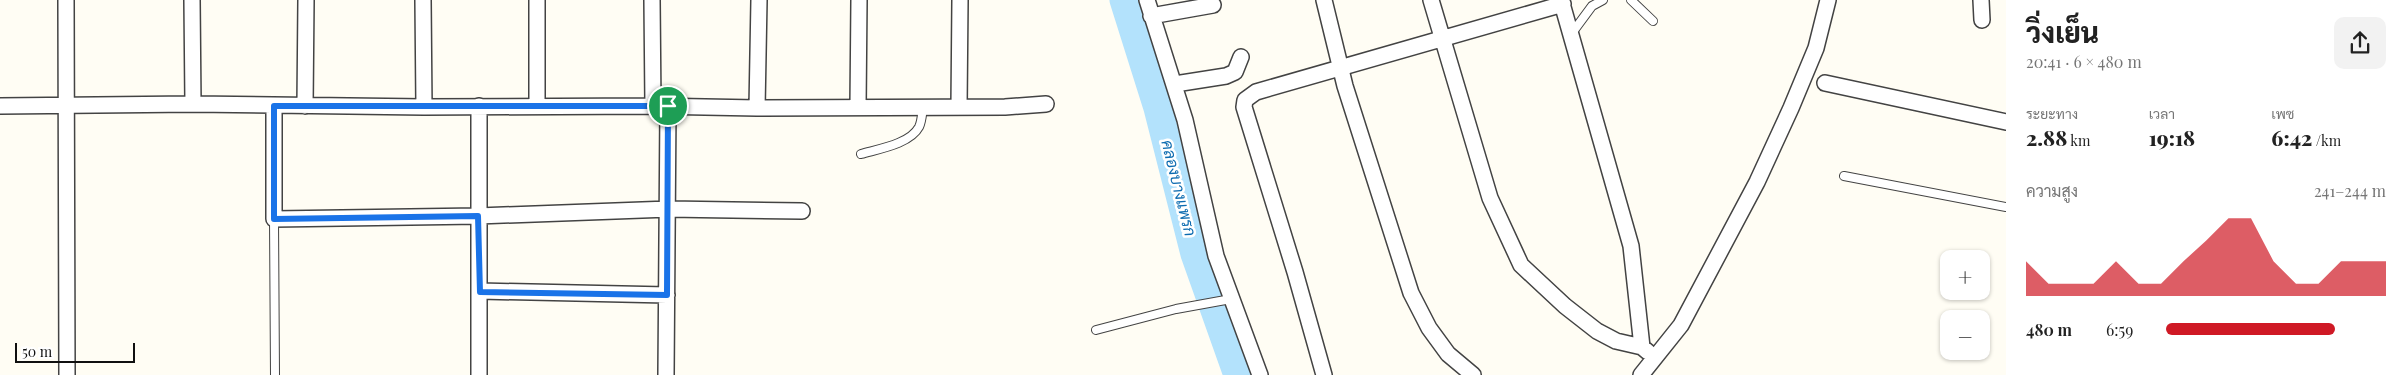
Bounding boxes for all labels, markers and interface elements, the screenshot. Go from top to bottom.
text: วิ่งเย็น [2026,13,2099,50]
button: share [2334,17,2386,69]
text: 20:41 · 6 × 480 m [2026,51,2142,72]
pin [647,85,689,127]
icon: arrive [654,92,682,120]
text: ระยะทาง [2026,104,2078,123]
text: เวลา [2149,104,2175,123]
text: เพซ [2271,104,2294,123]
text: 2.88 [2026,123,2067,151]
text: 19:18 [2149,123,2195,151]
text: 6:42 [2271,123,2312,151]
text: km [2067,131,2090,150]
text: /km [2312,131,2341,150]
water label: คลองบางแพรก [1157,137,1202,238]
text: ความสูง [2026,180,2078,201]
text: 241–244 m [2314,180,2386,201]
map controls [1940,250,1990,360]
button: + [1940,250,1990,300]
button: − [1940,310,1990,360]
text: 480 m [2026,319,2072,340]
text: 6:59 [2106,319,2133,340]
scale bar [15,340,135,363]
text: 50 m [22,342,52,361]

